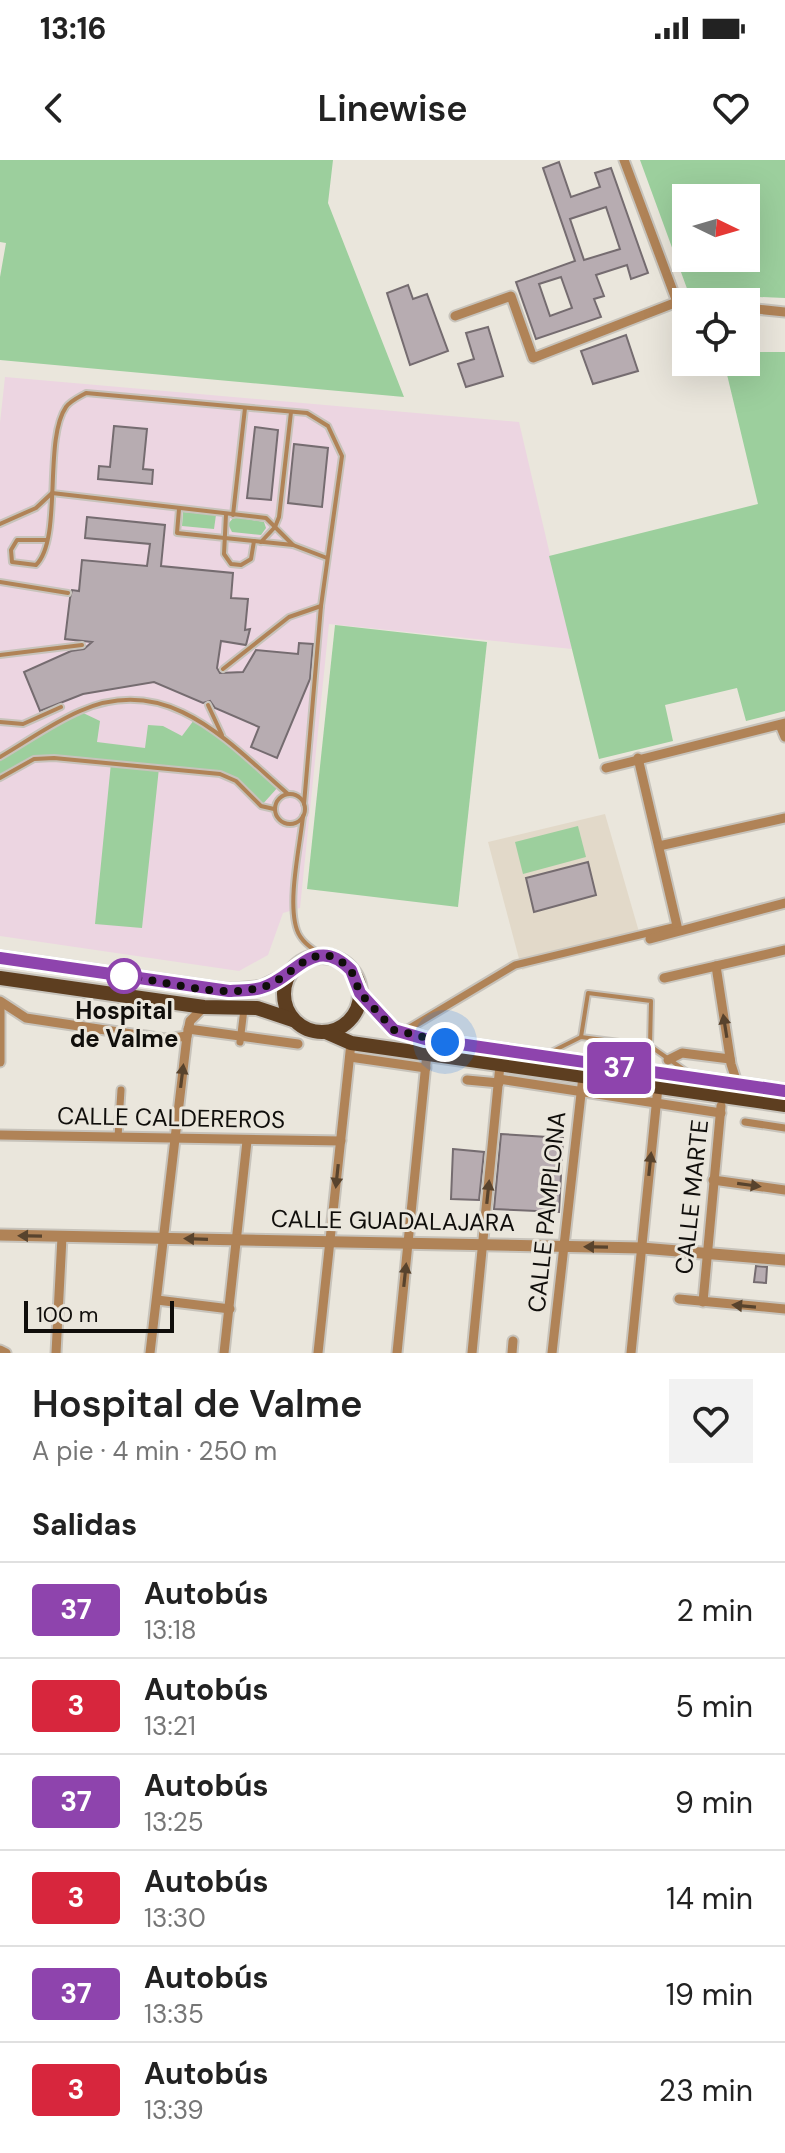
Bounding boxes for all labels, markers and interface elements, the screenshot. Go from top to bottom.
text: 13:16 [40,9,107,48]
text: Linewise [317,85,468,132]
icon: back [32,86,76,130]
icon: heart [709,86,753,130]
north arrow [672,184,760,272]
map controls [672,184,760,376]
button: locate [672,288,760,376]
marker: Hospital de Valme [107,959,141,993]
place label: Hospital de Valme [70,995,178,1054]
one-way arrow [718,1013,731,1038]
your location [425,1022,465,1062]
line badge: 37 [583,1042,655,1094]
text: 37 [603,1049,635,1086]
one-way arrow [176,1064,189,1089]
street label: CALLE CALDEREROS [57,1100,285,1135]
street label: CALLE PAMPLONA [521,1110,572,1314]
street label: CALLE MARTE [668,1118,715,1276]
one-way arrow [644,1151,657,1176]
one-way arrow [330,1164,343,1189]
one-way arrow [481,1179,494,1204]
one-way arrow [737,1179,762,1192]
street label: CALLE GUADALAJARA [271,1203,516,1238]
one-way arrow [17,1230,42,1242]
one-way arrow [183,1232,208,1245]
one-way arrow [583,1241,608,1253]
one-way arrow [399,1263,412,1288]
scale bar [24,1297,174,1333]
one-way arrow [731,1299,756,1312]
text: 100 m [36,1300,98,1329]
text: Hospital de Valme [32,1379,362,1429]
button: heart [669,1379,753,1463]
text: A pie · 4 min · 250 m [32,1434,277,1468]
text: Salidas [32,1505,137,1544]
text: Autobús [144,1574,268,1613]
text: 37 [60,1591,92,1628]
text: 2 min [677,1591,753,1630]
text: 13:18 [144,1613,197,1647]
text: Autobús [144,1670,268,1709]
text: 3 [68,1687,84,1724]
text: 5 min [676,1687,753,1726]
text: 13:21 [144,1709,196,1743]
text: Autobús [144,1766,268,1805]
text: 37 [60,1783,92,1820]
text: 9 min [675,1783,753,1822]
text: 13:25 [144,1805,204,1839]
text: Autobús [144,1862,268,1901]
text: 3 [68,1879,84,1916]
text: 14 min [666,1879,753,1918]
text: 13:30 [144,1901,206,1935]
text: Autobús [144,1958,268,1997]
text: 37 [60,1975,92,2012]
text: 19 min [666,1975,753,2014]
text: 13:35 [144,1997,204,2031]
text: Autobús [144,2054,268,2093]
text: 3 [68,2071,84,2108]
text: 23 min [659,2071,753,2110]
text: 13:39 [144,2093,204,2127]

